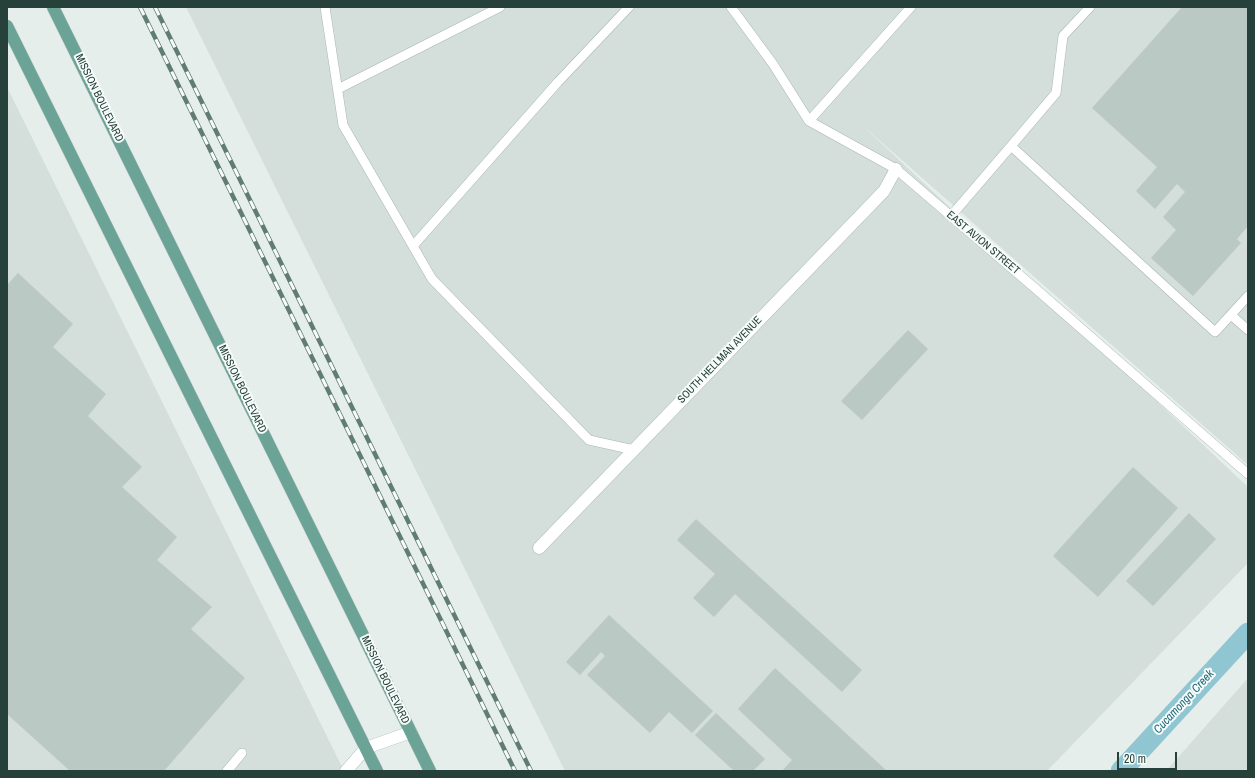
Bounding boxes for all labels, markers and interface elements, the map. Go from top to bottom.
street label: MISSION BOULEVARD [72,52,126,144]
street label: EAST AVION STREET [944,209,1022,277]
street label: SOUTH HELLMAN AVENUE [675,314,765,406]
street label: MISSION BOULEVARD [215,343,269,435]
street label: MISSION BOULEVARD [358,634,412,726]
water label: Cucamonga Creek [1151,667,1217,737]
scale bar [1119,744,1179,770]
text: 20 m [1124,751,1146,767]

